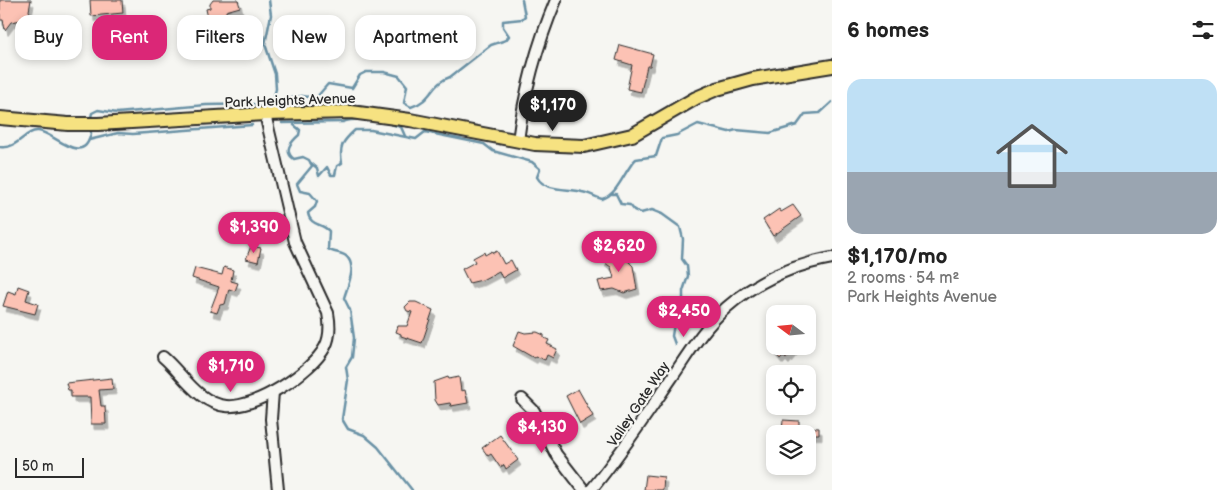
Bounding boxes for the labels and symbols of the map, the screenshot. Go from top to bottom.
street label: Park Heights Avenue [224,90,356,111]
pin: $1,170 [512,90,594,132]
pin: $1,390 [213,212,295,254]
pin: $2,620 [578,230,660,273]
pin: $2,450 [643,296,725,338]
north arrow [766,305,816,355]
pin: $1,710 [190,350,272,393]
street label: Valley Gate Way [604,358,674,450]
pin: $4,130 [501,412,583,454]
scale bar [15,455,84,478]

